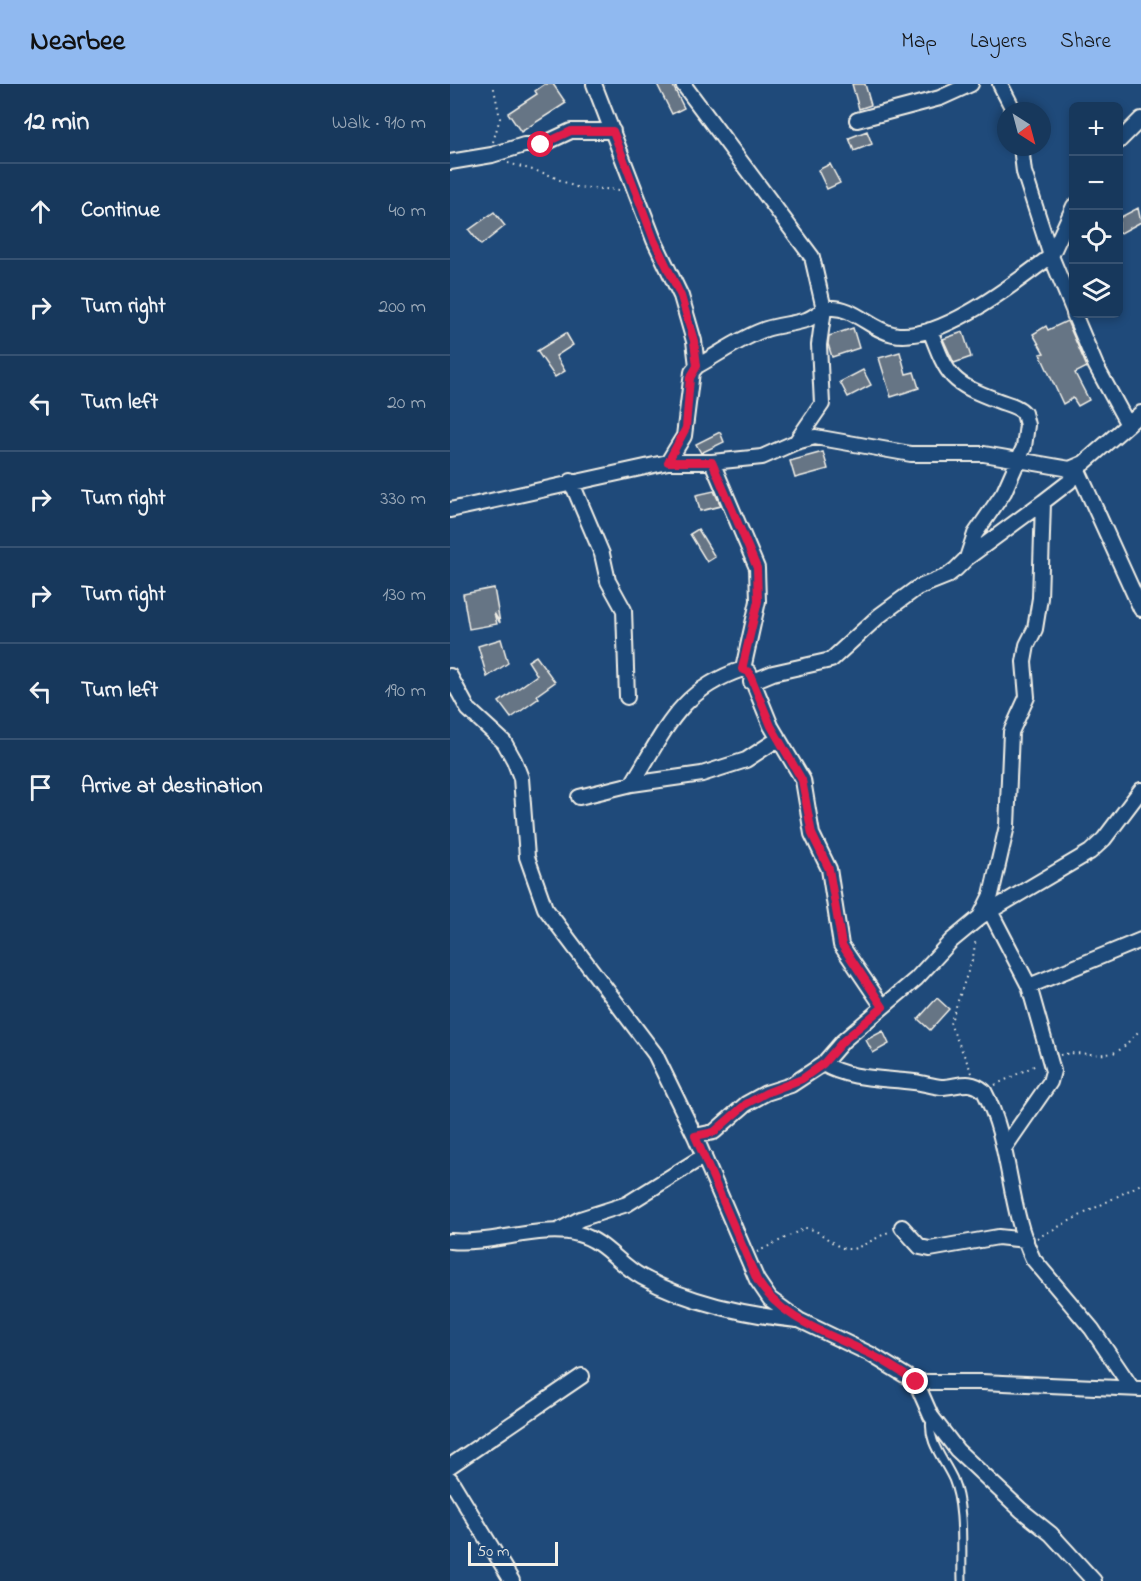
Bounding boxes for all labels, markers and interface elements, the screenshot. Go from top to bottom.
text: Nearbee [30,22,125,63]
text: Map [901,27,937,57]
text: Layers [970,27,1027,57]
text: Share [1060,27,1111,57]
north arrow [997,102,1051,156]
map controls [1069,102,1123,318]
button: + [1069,102,1123,156]
text: 12 min [24,104,89,142]
text: Walk · 910 m [332,109,426,138]
route start [527,131,553,157]
button: − [1069,156,1123,210]
icon: ahead [24,195,57,228]
text: Continue [81,195,160,227]
text: 40 m [389,197,426,226]
button: locate [1069,210,1123,264]
button: layers [1069,264,1123,318]
icon: right [24,291,57,324]
text: Turn right [81,291,166,323]
text: 200 m [378,293,426,322]
icon: left [24,387,57,420]
text: Turn left [81,387,158,419]
text: 20 m [387,389,426,418]
icon: right [24,483,57,516]
text: Turn right [81,483,166,515]
text: 330 m [380,485,426,514]
icon: right [24,579,57,612]
text: Turn right [81,579,166,611]
text: 130 m [382,581,426,610]
icon: left [24,675,57,708]
text: Turn left [81,675,158,707]
text: 190 m [384,677,426,706]
icon: arrive [24,771,57,804]
text: Arrive at destination [81,771,263,803]
route end [902,1368,928,1394]
scale bar [468,1539,558,1566]
text: 50 m [477,1540,509,1564]

